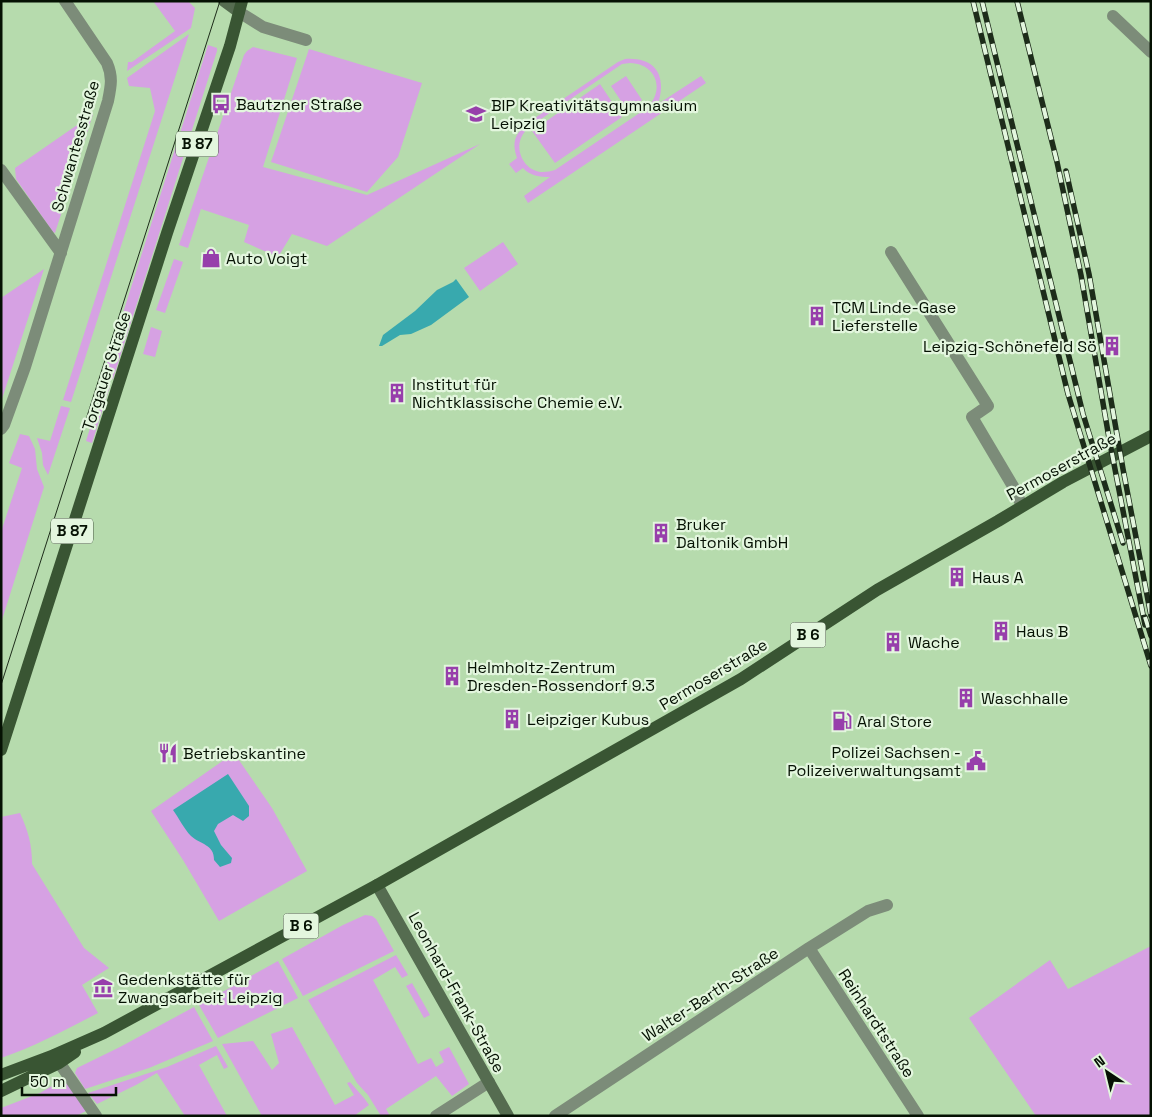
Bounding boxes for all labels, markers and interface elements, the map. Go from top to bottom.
street label: Schwantesstraße [47,78,104,214]
bus stop icon: Bautzner Straße [210,93,232,115]
place label: Bautzner Straße [236,94,362,115]
place label: BIP Kreativitätsgymnasium Leipzig [491,95,697,134]
school or university icon: BIP Kreativitätsgymnasium Leipzig [465,103,487,125]
road number: B 87 [176,132,218,156]
shop icon: Auto Voigt [200,247,222,269]
place label: Auto Voigt [226,248,307,269]
place label: TCM Linde-Gase Lieferstelle [832,297,956,336]
building icon: TCM Linde-Gase Lieferstelle [806,305,828,327]
street label: Torgauer Straße [77,309,136,433]
building icon: Leipzig-Schönefeld Sö [1101,335,1123,357]
place label: Leipzig-Schönefeld Sö [923,336,1097,357]
place label: Institut für Nichtklassische Chemie e.V. [412,374,623,413]
building icon: Institut für Nichtklassische Chemie e.V. [386,382,408,404]
street label: Permoserstraße [1003,428,1120,505]
place label: Bruker Daltonik GmbH [676,514,788,553]
road number: B 87 [51,518,93,544]
building icon: Bruker Daltonik GmbH [650,522,672,544]
building icon: Haus A [946,566,968,588]
place label: Haus A [972,567,1024,588]
building icon: Haus B [990,620,1012,642]
place label: Haus B [1016,621,1068,642]
road number: B 6 [790,622,826,648]
building icon: Wache [882,631,904,653]
place label: Wache [908,632,960,653]
street label: Permoserstraße [655,634,771,715]
place label: Helmholtz-Zentrum Dresden-Rossendorf 9.3 [467,657,655,696]
building icon: Helmholtz-Zentrum Dresden-Rossendorf 9.3 [441,665,463,687]
building icon: Waschhalle [955,687,977,709]
place label: Waschhalle [981,688,1068,709]
building icon: Leipziger Kubus [501,708,523,730]
place label: Leipziger Kubus [527,709,649,730]
fuel station icon: Aral Store [831,710,853,732]
place label: Aral Store [857,711,932,732]
restaurant icon: Betriebskantine [157,742,179,764]
place label: Polizei Sachsen - Polizeiverwaltungsamt [787,742,961,781]
place label: Betriebskantine [183,743,306,764]
public building icon: Polizei Sachsen - Polizeiverwaltungsamt [965,750,987,772]
street label: Leonhard-Frank-Straße [404,908,510,1076]
road number: B 6 [284,914,318,938]
street label: Walter-Barth-Straße [638,942,782,1046]
street label: Reinhardtstraße [834,965,920,1082]
place label: Gedenkstätte für Zwangsarbeit Leipzig [118,969,282,1008]
museum icon: Gedenkstätte für Zwangsarbeit Leipzig [92,977,114,999]
north arrow [1082,1047,1132,1097]
text: N [1091,1051,1109,1071]
scale bar [22,1064,116,1096]
text: 50 m [30,1072,65,1091]

